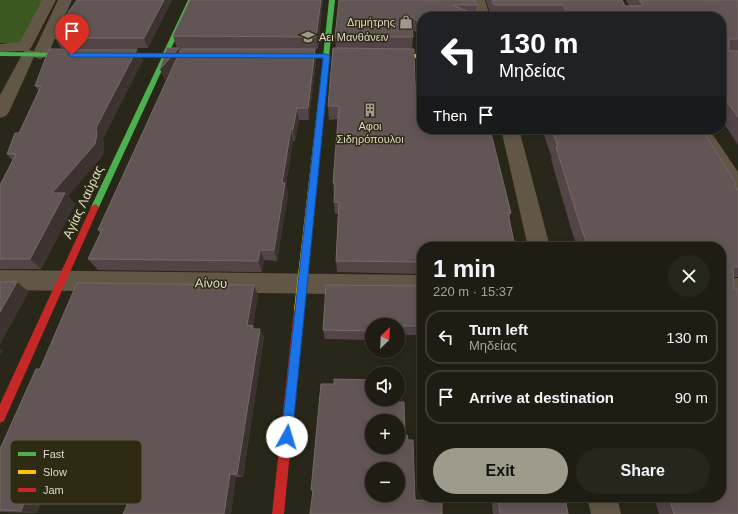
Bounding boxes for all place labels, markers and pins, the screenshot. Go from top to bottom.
pin [55,14,89,55]
shop icon: Δημήτρης [398,14,414,30]
place label: Δημήτρης [347,16,395,28]
school or university icon: Αει Μανθάνειν [300,29,316,45]
place label: Αει Μανθάνειν [319,31,389,43]
building icon: Αφοι Σιδηρόπουλοι [362,102,378,118]
place label: Αφοι Σιδηρόπουλοι [336,120,404,145]

